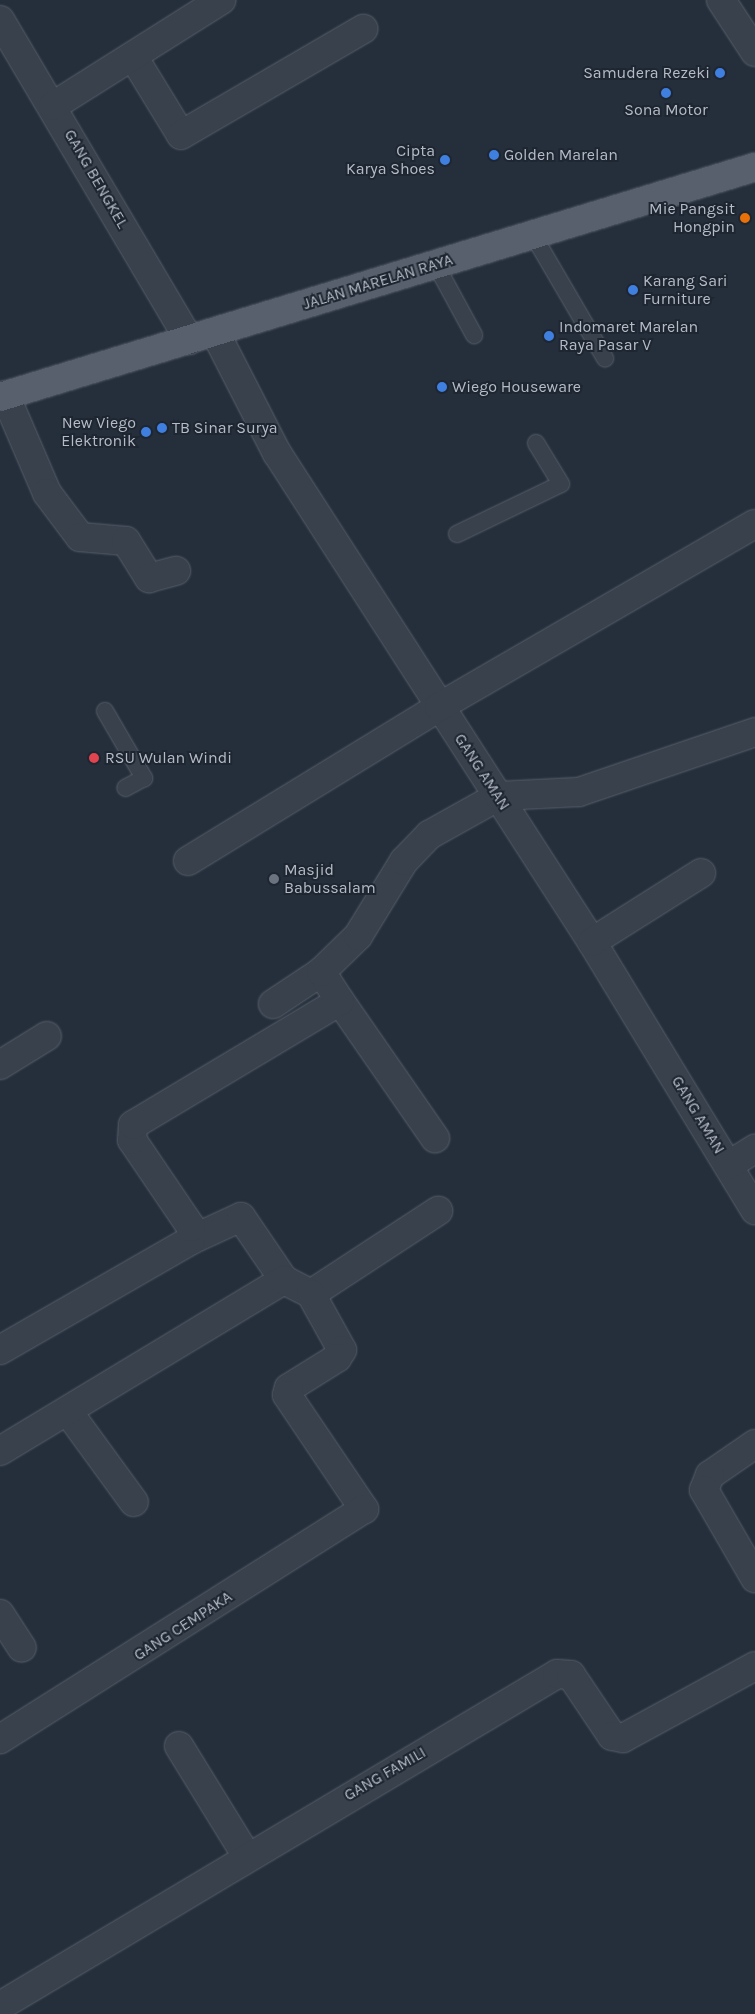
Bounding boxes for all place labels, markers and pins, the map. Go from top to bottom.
place label: Samudera Rezeki [583,63,710,83]
marker: Samudera Rezeki [714,67,726,79]
marker: Sona Motor [660,87,672,99]
place label: Sona Motor [624,100,708,120]
place label: Cipta Karya Shoes [346,141,435,179]
place label: Golden Marelan [504,145,618,165]
marker: Golden Marelan [488,149,500,161]
marker: Cipta Karya Shoes [439,154,451,166]
place label: Mie Pangsit Hongpin [649,199,735,237]
marker: Mie Pangsit Hongpin [739,212,751,224]
place label: Karang Sari Furniture [643,271,728,309]
marker: Karang Sari Furniture [627,284,639,296]
place label: Indomaret Marelan Raya Pasar V [559,317,698,355]
marker: Indomaret Marelan Raya Pasar V [543,330,555,342]
place label: Wiego Houseware [452,377,581,397]
marker: Wiego Houseware [436,381,448,393]
place label: New Viego Elektronik [61,413,136,451]
place label: TB Sinar Surya [172,418,278,438]
marker: TB Sinar Surya [156,422,168,434]
marker: New Viego Elektronik [140,426,152,438]
place label: RSU Wulan Windi [105,748,232,768]
marker: RSU Wulan Windi [87,751,101,765]
place label: Masjid Babussalam [284,860,376,898]
marker: Masjid Babussalam [268,873,280,885]

